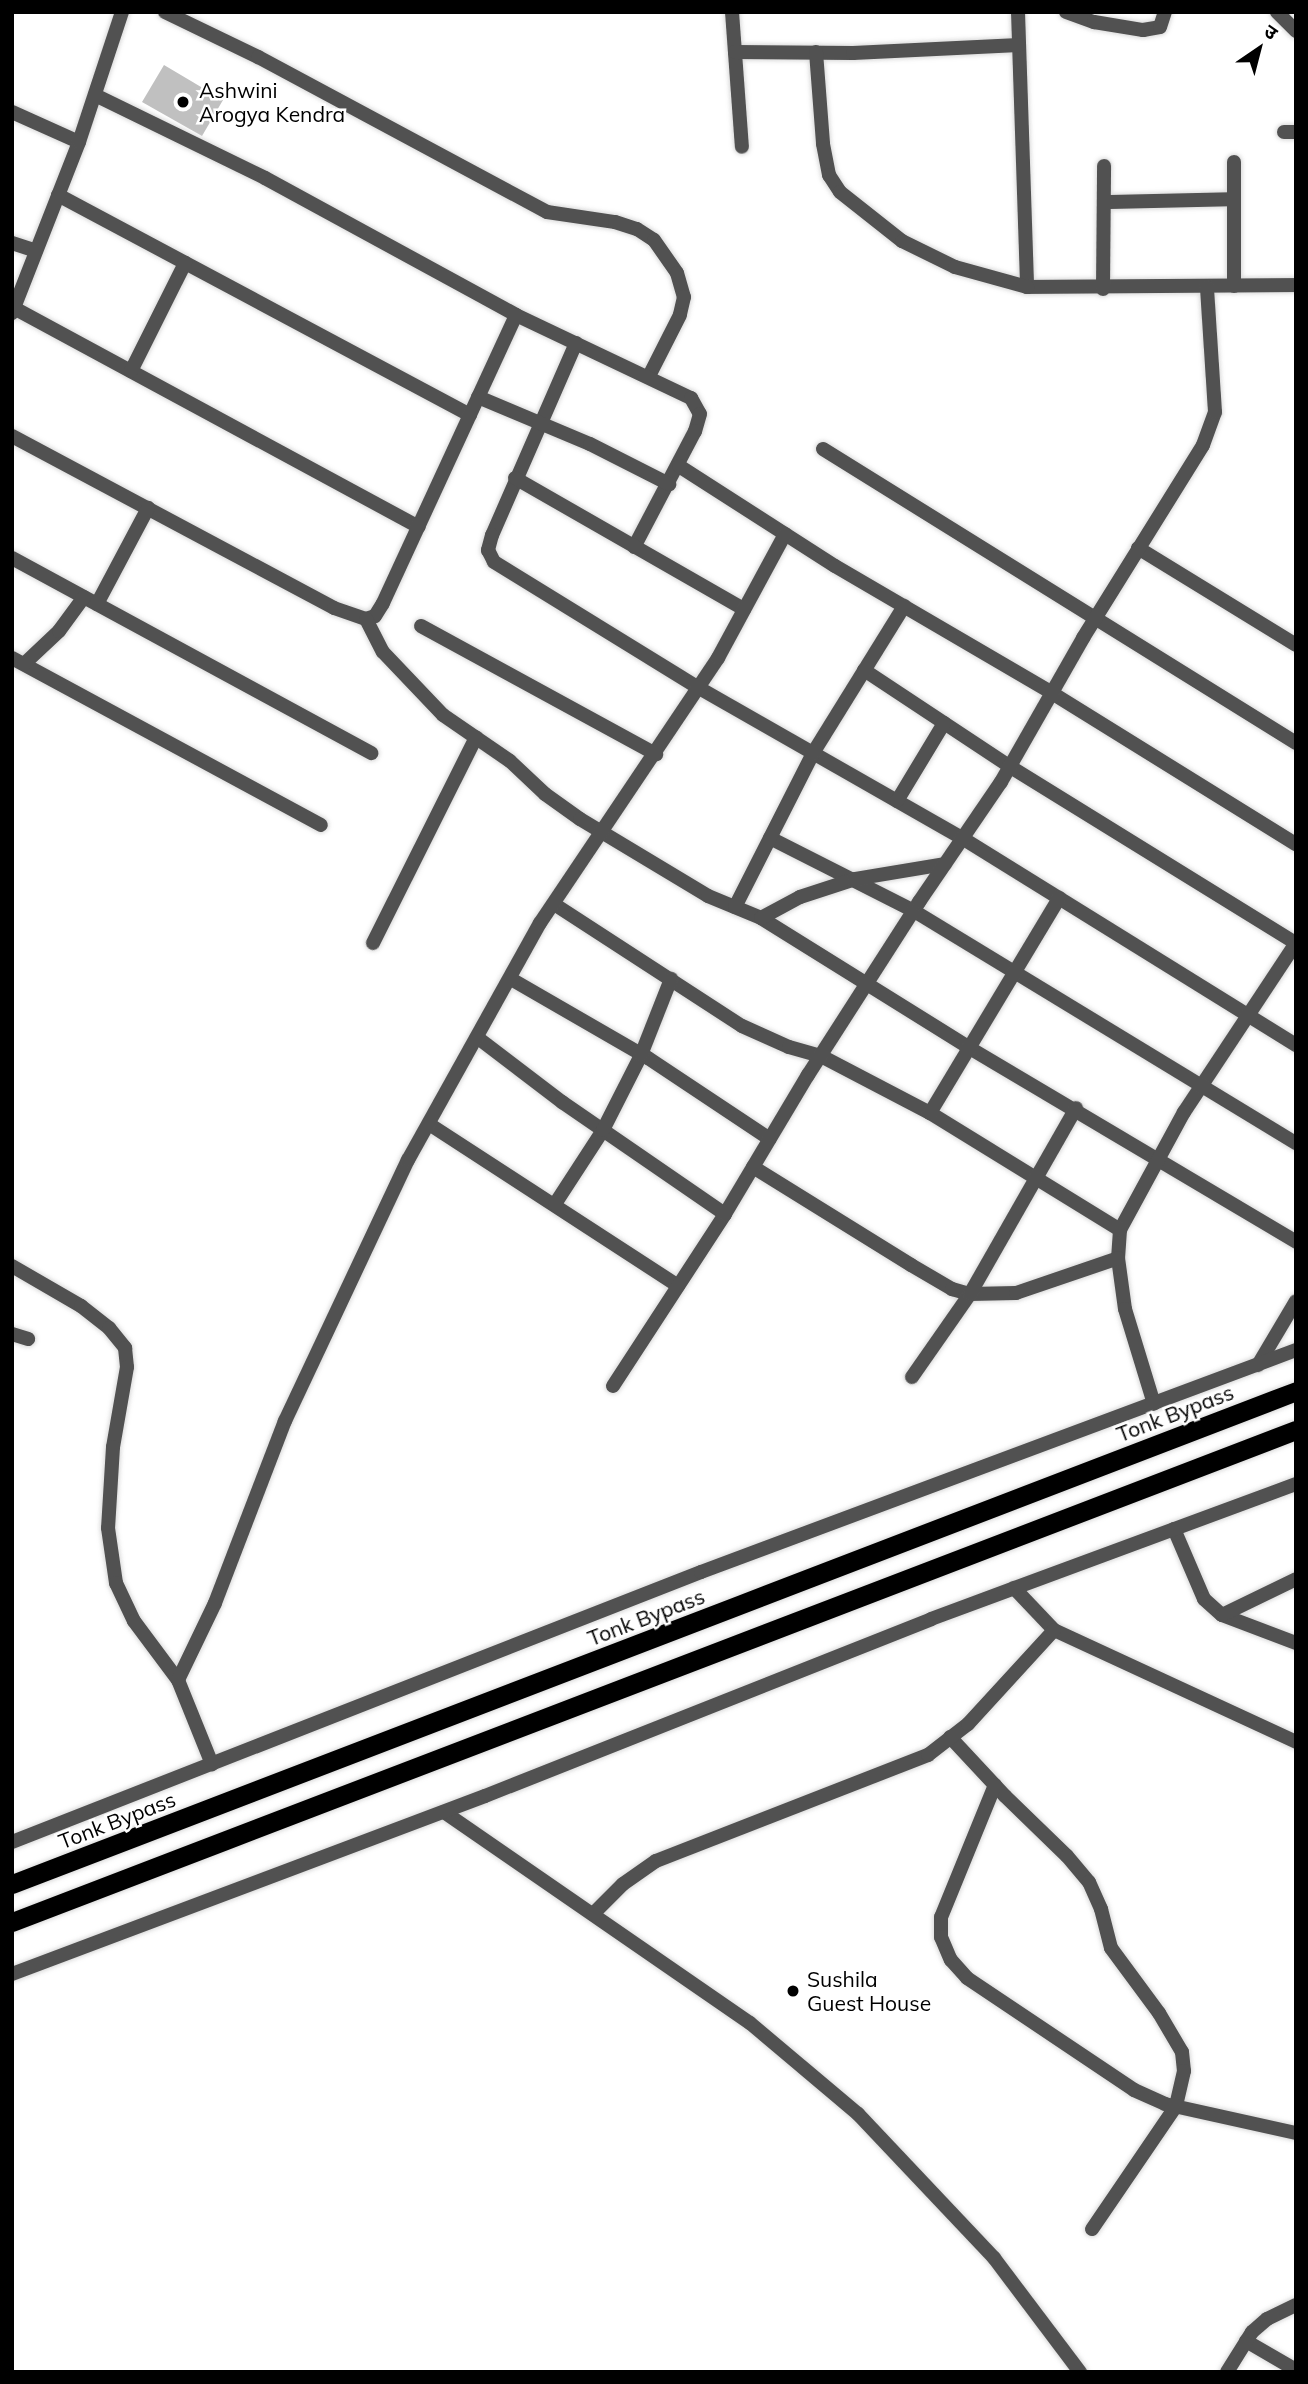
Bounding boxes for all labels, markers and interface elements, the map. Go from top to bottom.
north arrow [1224,14,1294,84]
text: उ [1260,19,1282,45]
place label: Ashwini Arogya Kendra [199,77,345,127]
marker: Ashwini Arogya Kendra [173,92,193,112]
street label: Tonk Bypass [1113,1379,1237,1447]
street label: Tonk Bypass [584,1583,708,1651]
street label: Tonk Bypass [55,1786,179,1854]
place label: Sushila Guest House [807,1966,931,2016]
marker: Sushila Guest House [785,1983,801,1999]

